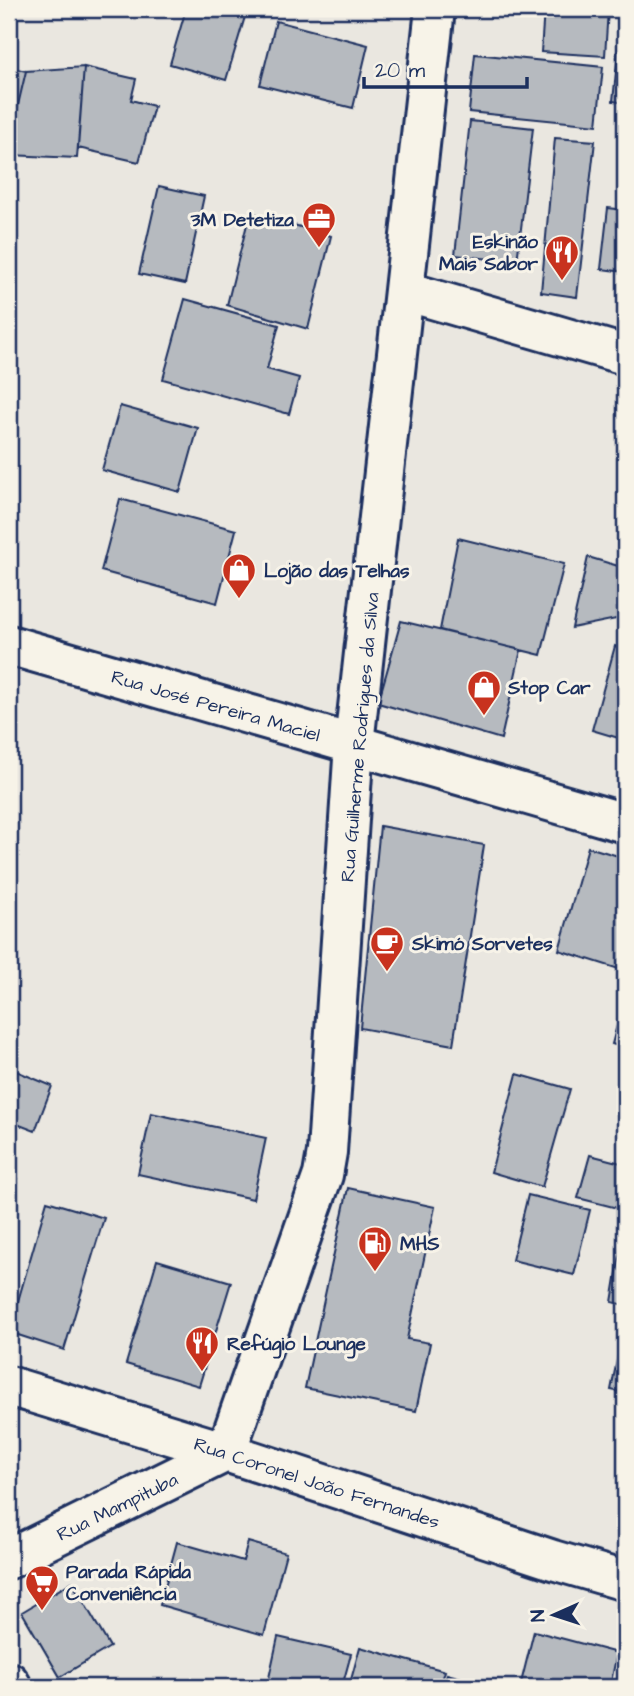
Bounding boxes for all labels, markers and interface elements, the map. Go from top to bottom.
scale bar [364,46,527,90]
text: 20 m [375,56,426,85]
office icon: 3M Detetiza [300,200,338,249]
place label: 3M Detetiza [190,207,294,234]
place label: Eskinão Mais Sabor [439,229,539,278]
restaurant icon: Eskinão Mais Sabor [543,233,581,282]
shop icon: Lojão das Telhas [220,551,258,600]
place label: Lojão das Telhas [264,558,410,585]
street label: Rua Guilherme Rodrigues da Silva [334,591,388,883]
street label: Rua José Pereira Maciel [108,664,323,749]
shop icon: Stop Car [465,668,503,717]
place label: Stop Car [507,675,591,702]
cafe icon: Skimó Sorvetes [368,924,406,973]
place label: Skimó Sorvetes [411,931,553,958]
fuel station icon: MHS [356,1224,394,1273]
place label: MHS [400,1231,439,1258]
restaurant icon: Refúgio Lounge [183,1324,221,1373]
place label: Refúgio Lounge [227,1331,367,1359]
street label: Rua Coronel João Fernandes [190,1431,443,1536]
street label: Rua Mampituba [53,1466,183,1548]
place label: Parada Rápida Conveniência [66,1559,191,1608]
supermarket icon: Parada Rápida Conveniência [23,1563,61,1612]
north arrow [518,1580,588,1650]
text: N [525,1609,552,1622]

